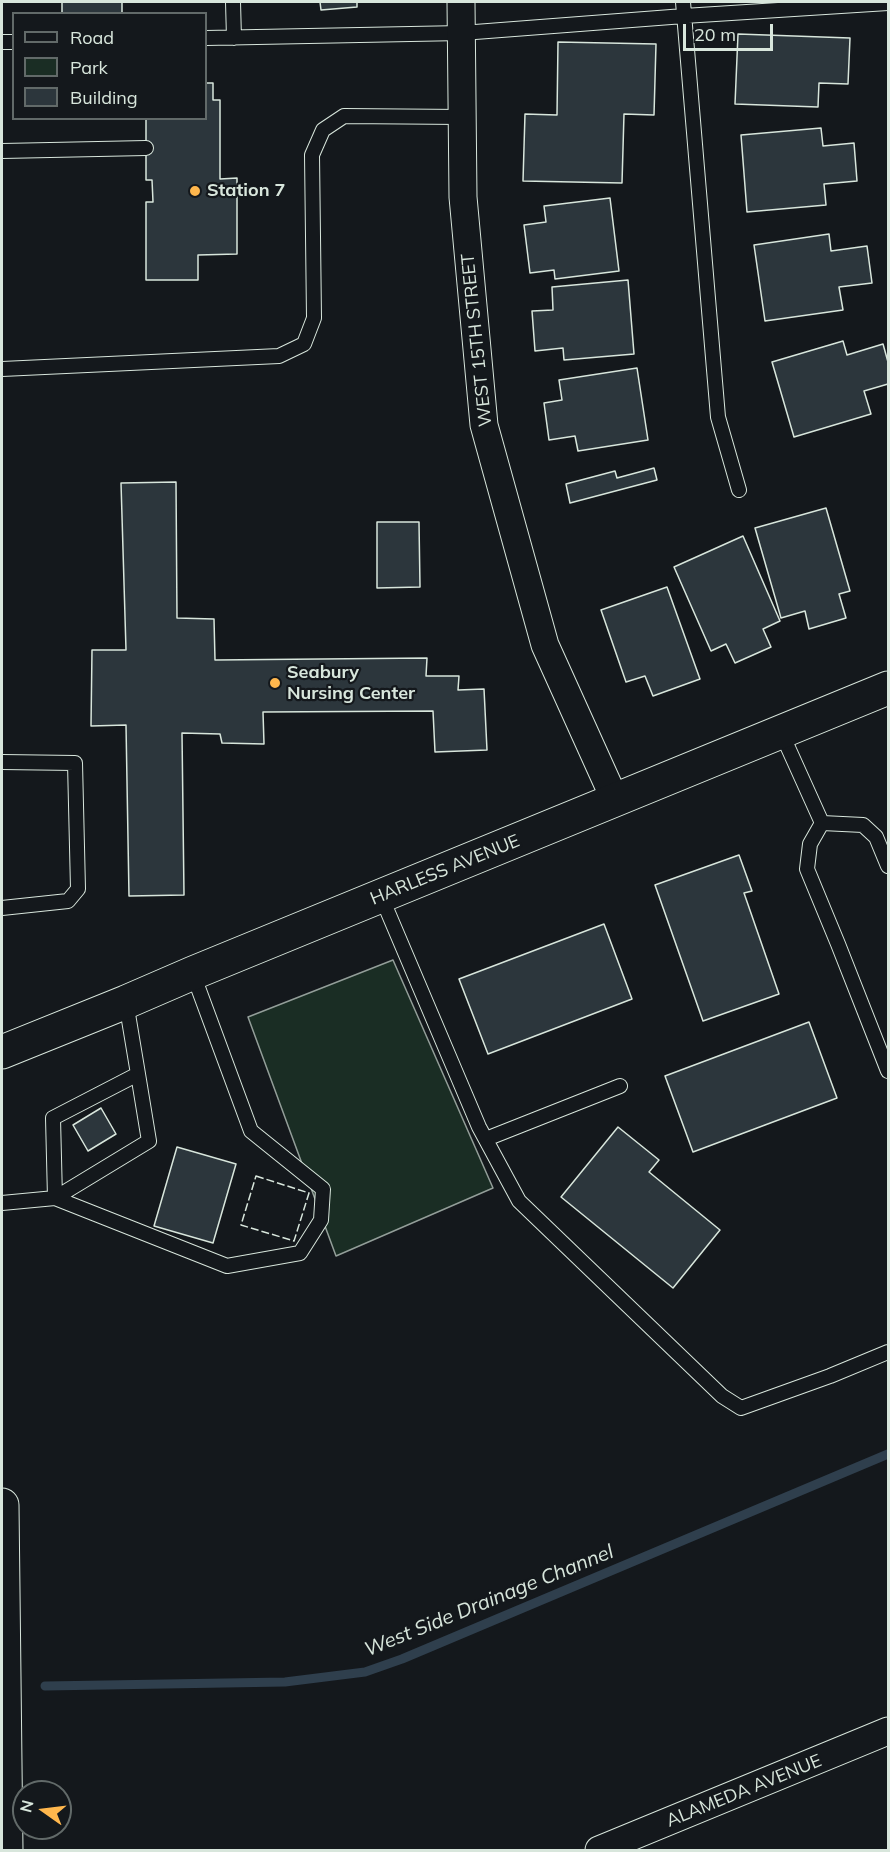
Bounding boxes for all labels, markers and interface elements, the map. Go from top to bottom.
legend [12,12,207,120]
scale bar [686,12,776,50]
text: 20 m [694,23,736,46]
text: Road [70,26,114,49]
text: Park [70,56,108,79]
text: Building [70,86,138,109]
place label: Station 7 [207,180,285,202]
marker: Station 7 [188,184,202,198]
street label: WEST 15TH STREET [457,252,497,428]
place label: Seabury Nursing Center [287,662,415,704]
marker: Seabury Nursing Center [268,676,282,690]
street label: HARLESS AVENUE [367,830,523,910]
water label: West Side Drainage Channel [361,1540,617,1662]
street label: ALAMEDA AVENUE [663,1750,825,1832]
north arrow [12,1780,72,1840]
text: N [15,1798,38,1814]

